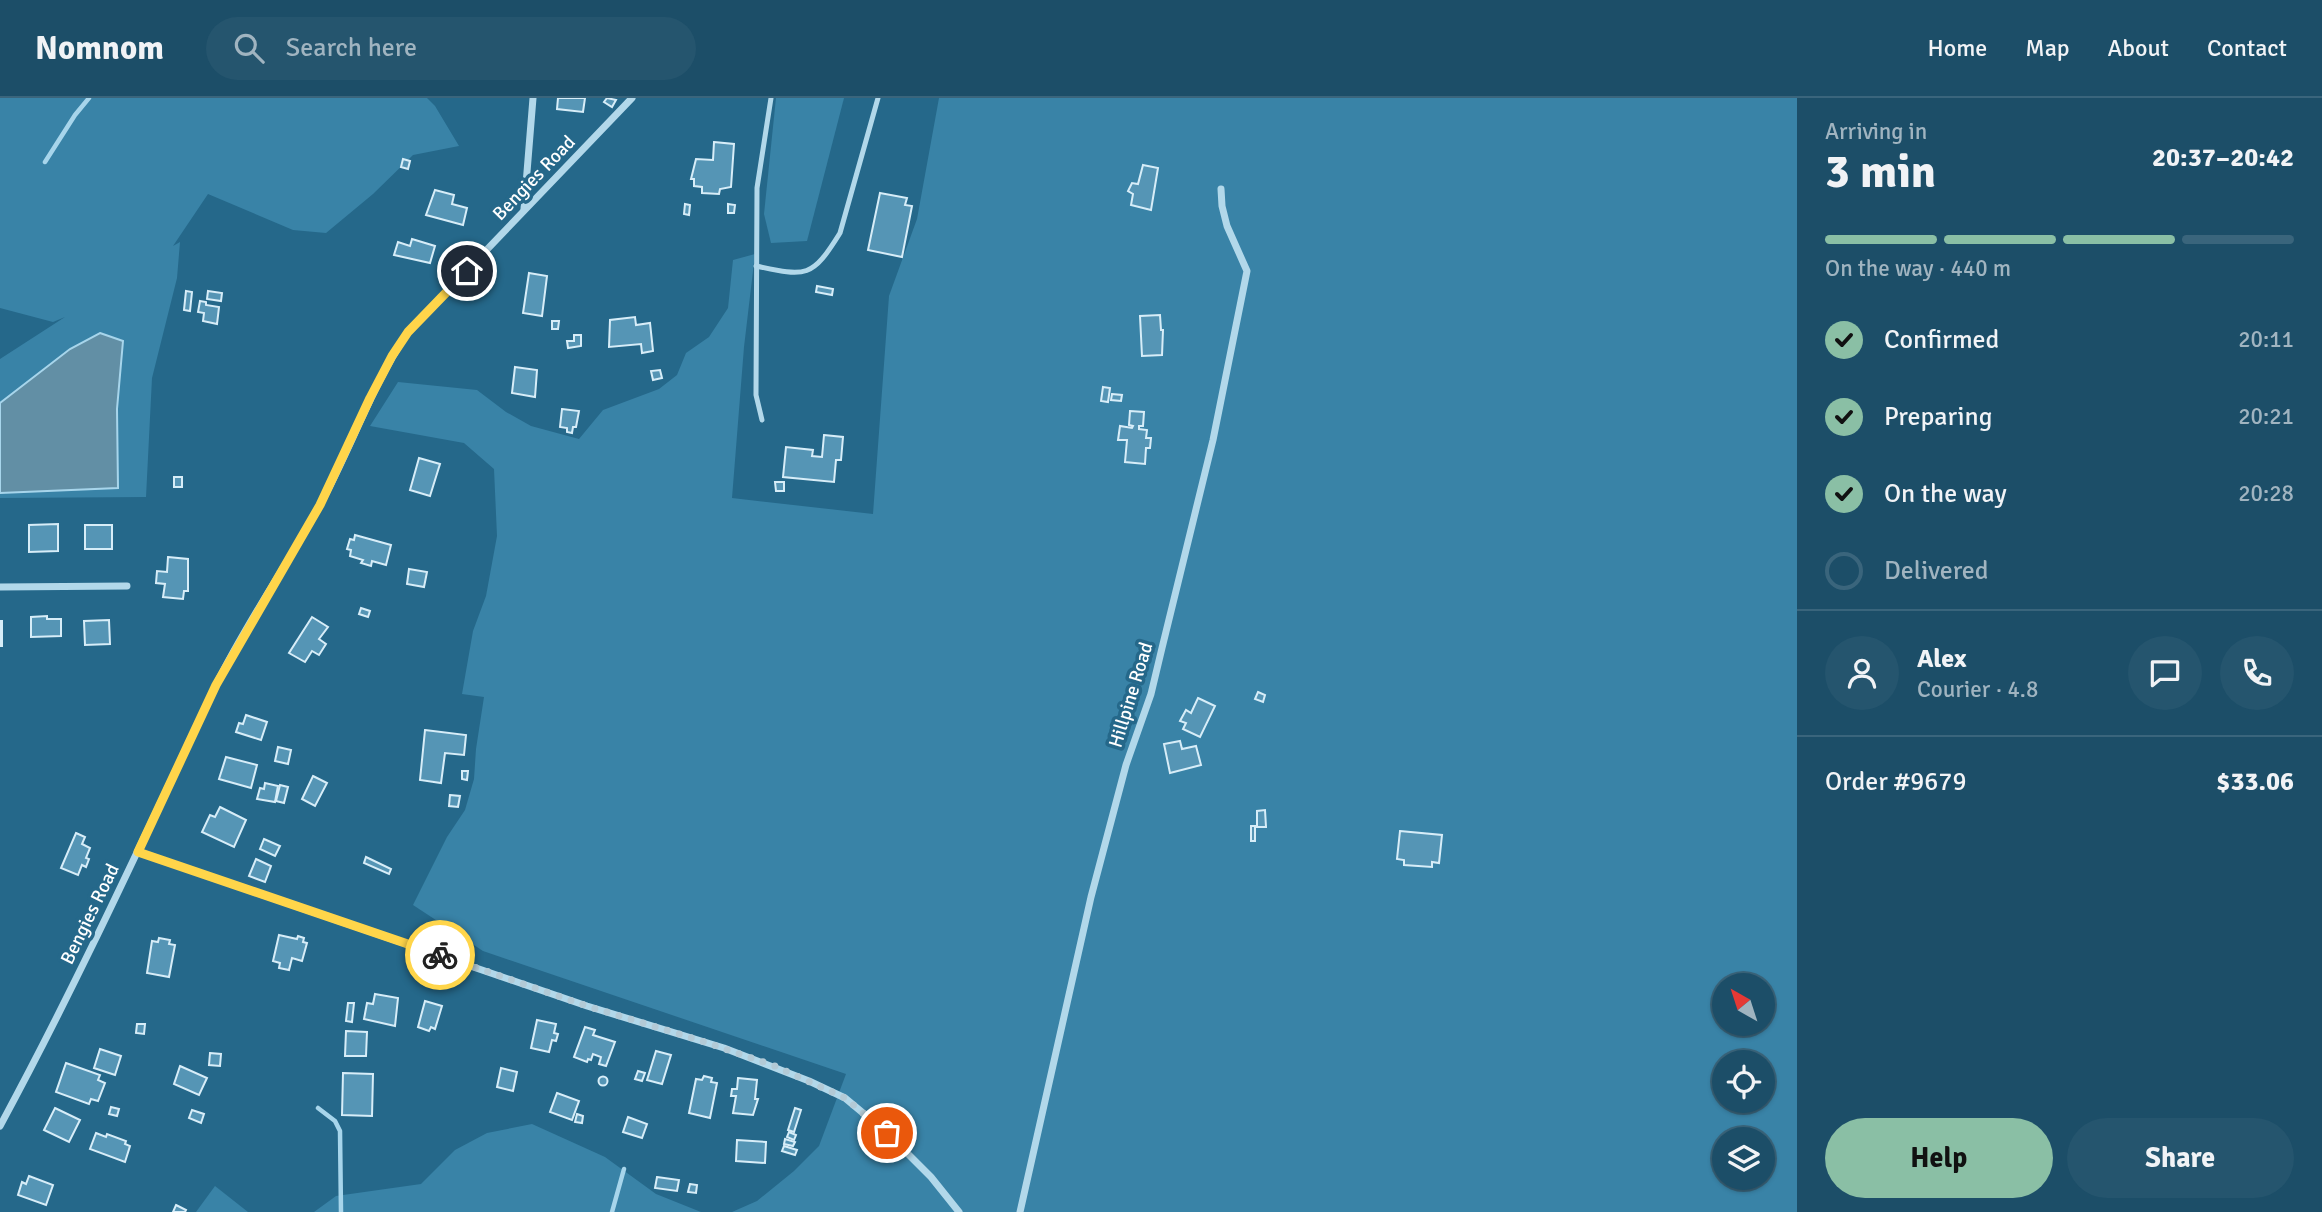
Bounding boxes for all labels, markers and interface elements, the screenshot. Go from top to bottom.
search box [206,17,696,80]
text: Nomnom [35,28,164,69]
icon: search [230,29,268,67]
text: Search here [286,32,417,64]
text: Home [1927,33,1987,63]
text: Map [2025,33,2070,63]
text: About [2108,33,2169,63]
text: Contact [2207,33,2287,63]
text: Arriving in [1825,117,1927,146]
street label: Bengies Road [487,130,581,226]
text: 20:37–20:42 [2152,142,2294,174]
text: 3 min [1825,144,1936,200]
pin [437,241,497,301]
icon: home [448,252,486,290]
text: On the way · 440 m [1825,254,2011,283]
icon: check [1825,321,1863,359]
text: Confirmed [1884,324,1999,356]
text: 20:11 [2238,325,2294,354]
icon: check [1825,398,1863,436]
text: Preparing [1884,401,1992,433]
text: 20:21 [2238,402,2294,431]
icon: check [1825,475,1863,513]
text: On the way [1884,478,2007,510]
text: 20:28 [2238,479,2294,508]
text: Delivered [1884,555,1989,587]
button: person [1825,636,1899,710]
button: chat [2128,636,2202,710]
button: phone [2220,636,2294,710]
street label: Hillpine Road [1104,639,1158,751]
text: Alex [1917,643,1967,675]
text: Courier · 4.8 [1917,675,2038,704]
text: Order #9679 [1825,766,1966,798]
text: $33.06 [2216,766,2294,798]
street label: Bengies Road [55,860,125,968]
courier [405,920,475,990]
icon: bike [421,936,459,974]
north arrow [1712,973,1774,1036]
map controls [1712,973,1775,1190]
button: locate [1712,1050,1775,1113]
pin [857,1103,917,1163]
icon: bag [868,1114,906,1152]
button: Help [1825,1118,2053,1198]
button: Share [2067,1118,2294,1198]
button: layers [1712,1127,1775,1190]

